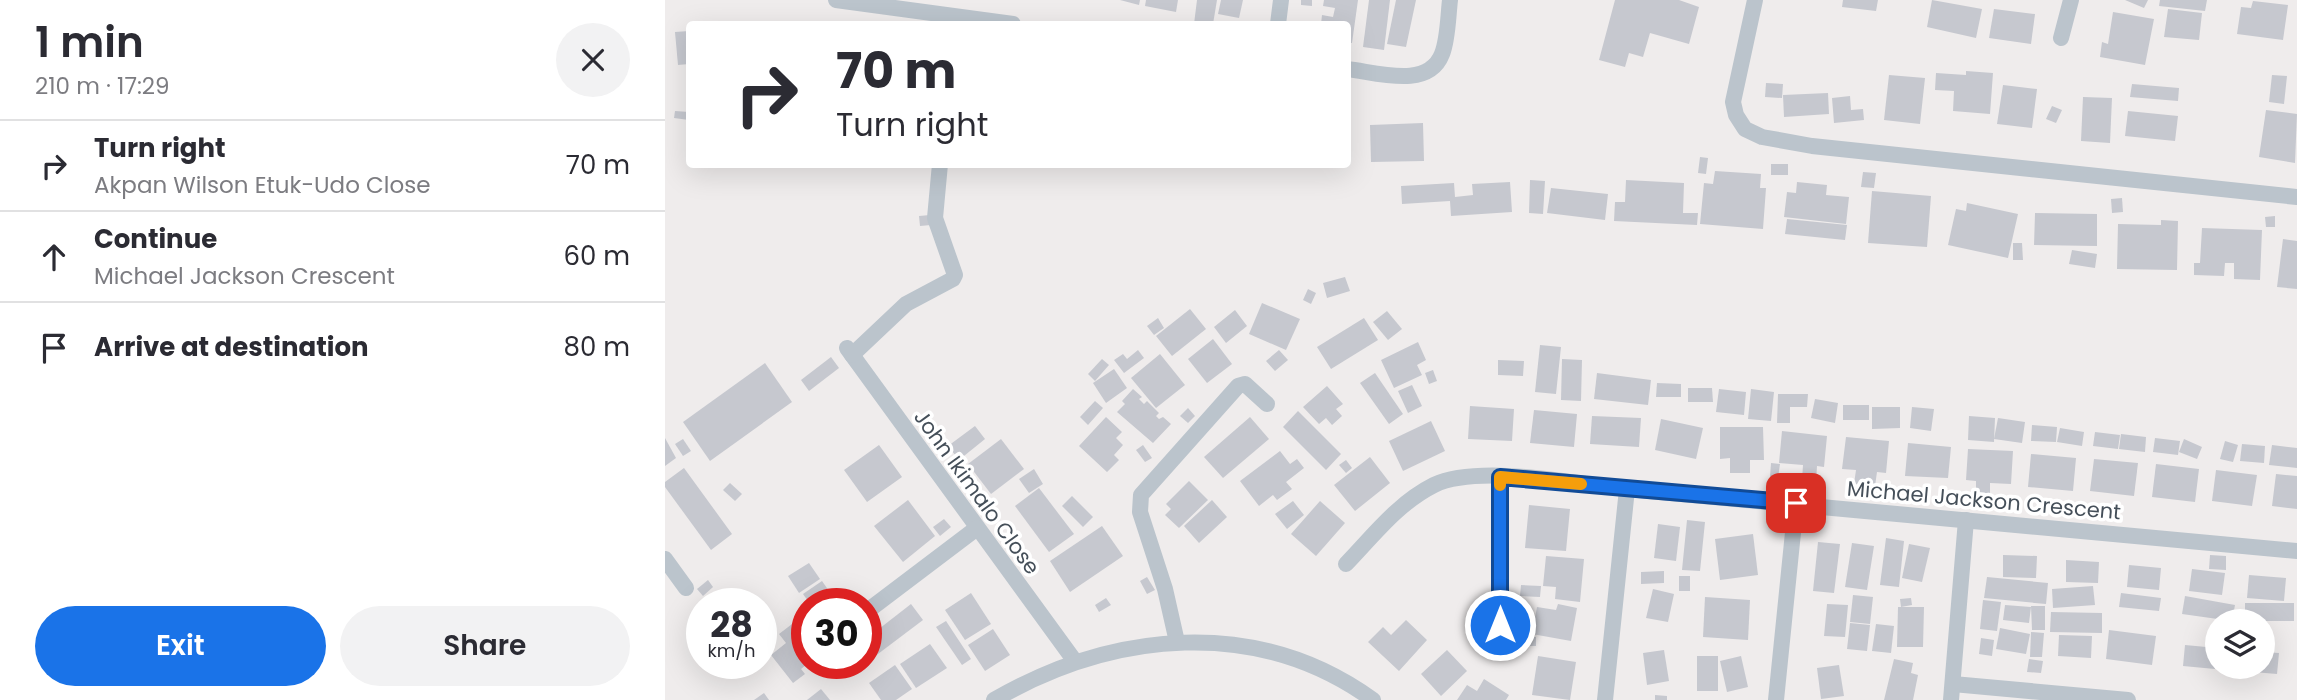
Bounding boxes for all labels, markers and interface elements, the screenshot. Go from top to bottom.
text: 1 min [35,13,144,72]
button: close [556,23,630,97]
text: 70 m [836,37,956,105]
icon: right [721,49,812,140]
text: 210 m · 17:29 [35,70,170,102]
text: Turn right [836,102,988,147]
text: Turn right [94,130,226,166]
icon: right [35,147,73,185]
text: 70 m [566,147,630,183]
text: Akpan Wilson Etuk-Udo Close [94,169,430,201]
text: Continue [94,221,217,257]
icon: ahead [35,238,73,276]
text: 60 m [563,238,630,274]
text: Michael Jackson Crescent [94,260,395,292]
icon: arrive [35,329,73,367]
text: Arrive at destination [94,329,369,365]
text: 80 m [564,329,630,365]
street label: John Ikimalo Close [907,404,1047,580]
pin [1766,473,1826,533]
street label: Michael Jackson Crescent [1846,474,2122,526]
icon: arrive [1777,484,1815,522]
speed limit sign: 30 [791,588,882,679]
position arrow [1463,588,1537,662]
text: 28 [710,600,753,649]
button: Exit [35,606,326,686]
button: Share [340,606,630,686]
map controls [2205,609,2275,679]
button: layers [2205,609,2275,679]
text: km/h [708,638,755,663]

